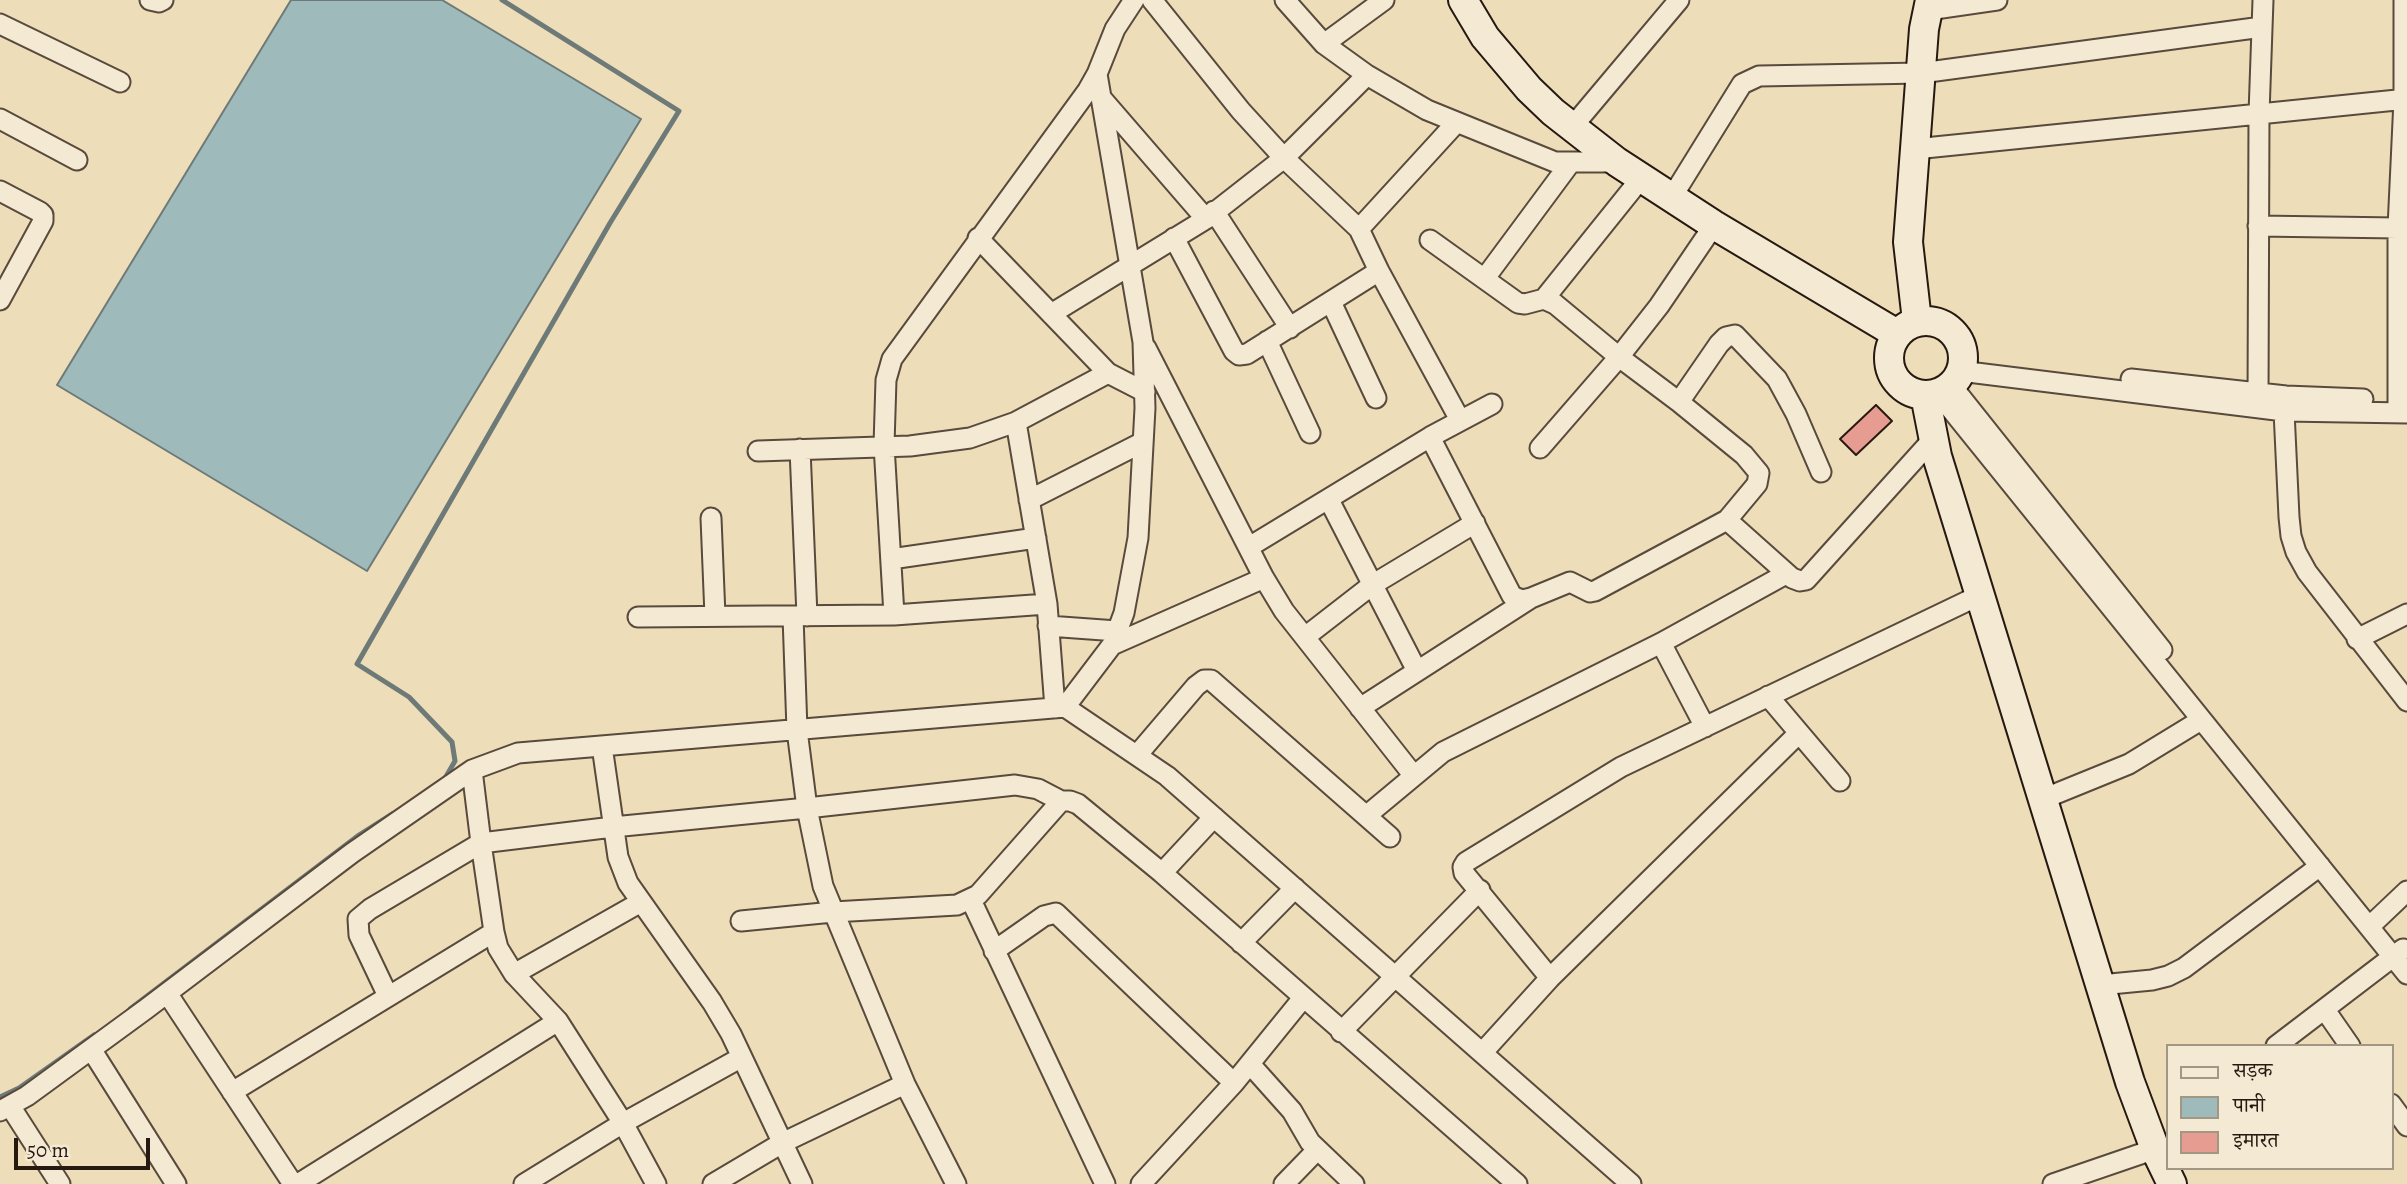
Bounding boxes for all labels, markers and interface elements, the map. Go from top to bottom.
legend [2166,1044,2393,1170]
text: सड़क [2233,1056,2272,1084]
text: पानी [2233,1091,2265,1119]
scale bar [18,1124,154,1168]
text: इमारत [2233,1126,2279,1154]
text: 50 m [27,1136,69,1164]

